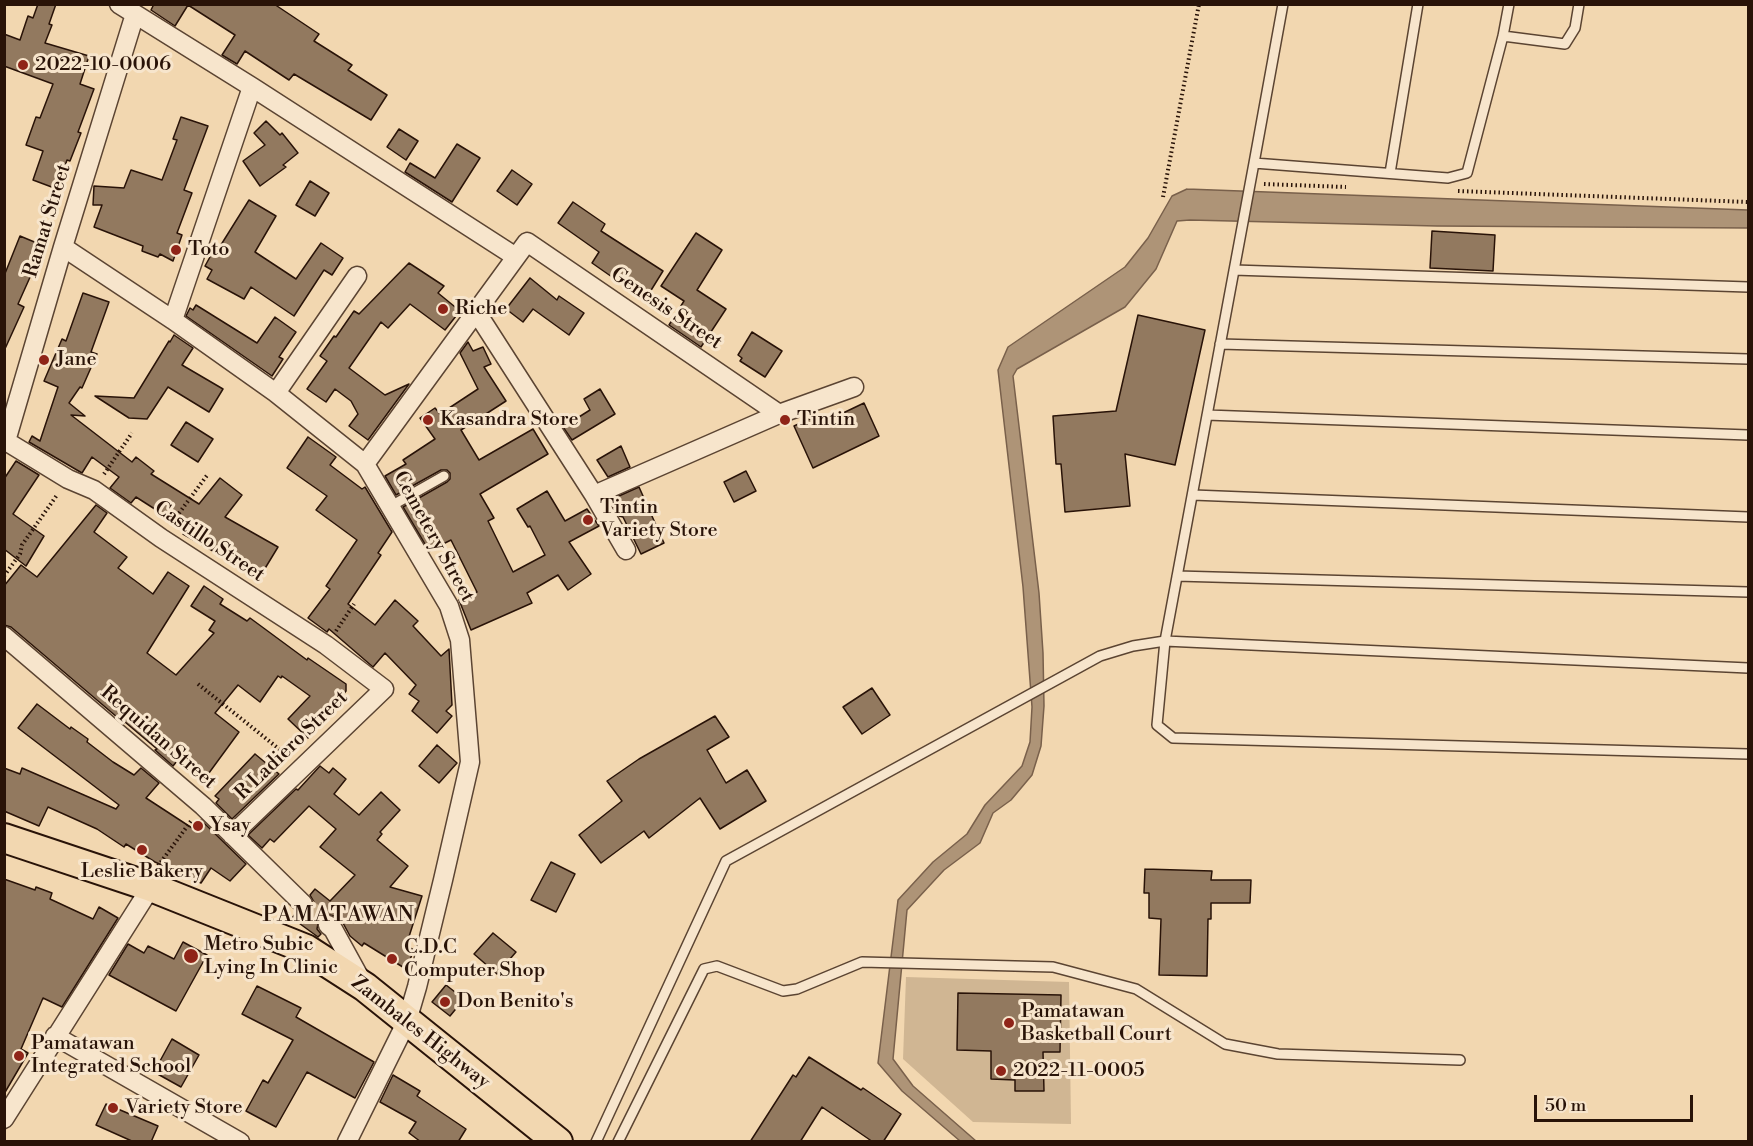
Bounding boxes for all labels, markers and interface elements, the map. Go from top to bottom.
place label: 2022-10-0006 [35,53,171,77]
marker: 2022-10-0006 [16,58,30,72]
street label: Ramat Street [19,161,77,281]
place label: Toto [188,238,229,262]
marker: Toto [169,243,183,257]
street label: Genesis Street [606,263,726,355]
place label: Riche [455,297,507,321]
marker: Riche [436,302,450,316]
place label: Jane [56,348,97,372]
marker: Jane [37,353,51,367]
place label: Kasandra Store [440,408,579,432]
place label: Tintin [797,408,855,432]
marker: Kasandra Store [421,413,435,427]
marker: Tintin [778,413,792,427]
street label: Cemetery Street [387,467,479,607]
street label: Castillo Street [149,496,269,588]
place label: Tintin Variety Store [600,496,718,543]
marker: Tintin Variety Store [581,513,595,527]
street label: Requidan Street [95,681,221,795]
street label: R Ladiero Street [231,686,353,806]
place label: Ysay [210,814,251,838]
marker: Ysay [191,819,205,833]
marker: Leslie Bakery [135,843,149,857]
place label: Leslie Bakery [81,860,203,884]
district label: PAMATAWAN [263,903,415,929]
place label: Metro Subic Lying In Clinic [204,933,338,980]
place label: C.D.C Computer Shop [404,936,545,983]
marker: Metro Subic Lying In Clinic [182,947,200,965]
marker: C.D.C Computer Shop [385,952,399,966]
street label: Zambales Highway [346,971,494,1095]
place label: Don Benito's [457,990,574,1014]
marker: Don Benito's [438,995,452,1009]
place label: Pamatawan Basketball Court [1021,1000,1172,1047]
marker: Pamatawan Basketball Court [1002,1016,1016,1030]
place label: Pamatawan Integrated School [31,1032,191,1079]
marker: Pamatawan Integrated School [12,1049,26,1063]
place label: 2022-11-0005 [1013,1059,1145,1083]
marker: 2022-11-0005 [994,1064,1008,1078]
scale bar [1537,1083,1696,1121]
text: 50 m [1545,1094,1586,1117]
place label: Variety Store [125,1096,243,1120]
marker: Variety Store [106,1101,120,1115]

